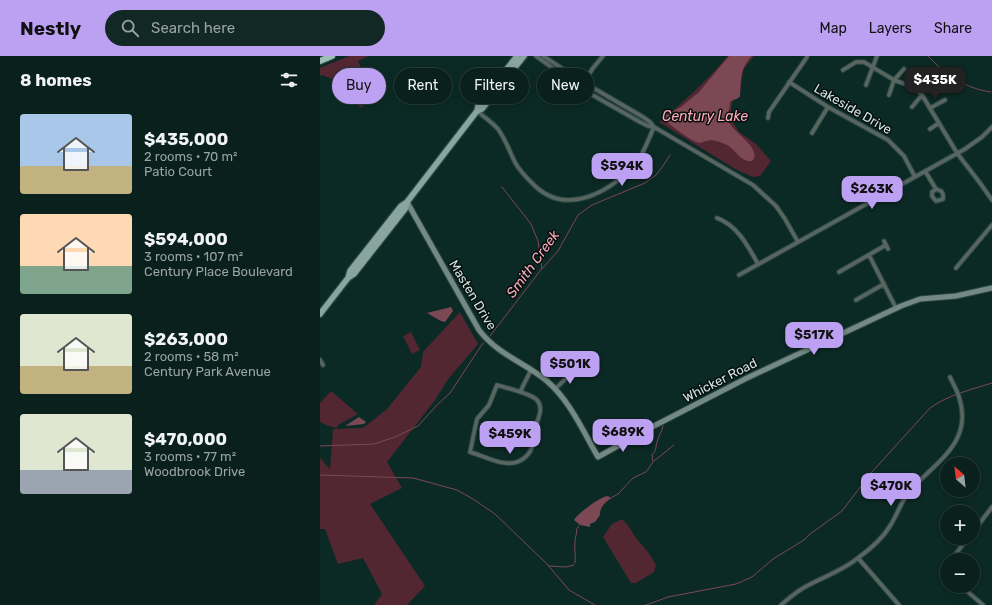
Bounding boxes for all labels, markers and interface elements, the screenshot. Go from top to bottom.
search box [105,10,385,46]
text: Nestly [20,17,81,40]
icon: search [119,17,141,39]
text: Search here [151,19,235,37]
text: Map [820,20,847,37]
text: Layers [869,20,912,37]
text: Share [934,20,972,37]
pin: $435K [907,67,963,101]
chip: Buy [332,68,386,104]
chip: Rent [394,68,452,104]
chip: Filters [460,68,529,104]
chip: New [537,68,594,104]
icon: filters [278,69,300,91]
text: 8 homes [20,70,92,90]
text: $435K [913,72,957,87]
street label: Lakeside Drive [811,81,895,137]
water label: Century Lake [662,108,748,125]
text: $435,000 [144,129,228,149]
icon: home [52,130,100,178]
text: 2 rooms · 70 m² [144,149,238,164]
pin: $594K [594,153,650,187]
text: $594K [601,158,643,173]
text: Patio Court [144,164,212,179]
pin: $263K [844,176,900,210]
text: $263K [851,181,893,196]
water label: Smith Creek [503,226,564,301]
text: $594,000 [144,229,228,249]
icon: home [52,230,100,278]
text: 3 rooms · 107 m² [144,249,243,264]
street label: Masten Drive [446,257,500,333]
text: Century Place Boulevard [144,264,293,279]
pin: $517K [786,322,842,356]
text: $517K [794,327,834,342]
text: $263,000 [144,329,228,349]
icon: home [52,330,100,378]
text: 2 rooms · 58 m² [144,349,239,364]
pin: $501K [542,351,598,385]
street label: Whicker Road [681,355,759,405]
text: $501K [549,356,591,371]
text: Century Park Avenue [144,364,271,379]
pin: $689K [595,419,651,453]
pin: $459K [482,421,538,455]
text: $689K [602,424,644,439]
text: $459K [489,426,531,441]
text: $470,000 [144,429,227,449]
icon: home [52,430,100,478]
text: 3 rooms · 77 m² [144,449,236,464]
north arrow [940,457,980,497]
map controls [940,457,980,593]
text: Woodbrook Drive [144,464,245,479]
pin: $470K [863,473,919,507]
text: $470K [870,478,912,493]
button: + [940,505,980,545]
button: − [940,553,980,593]

